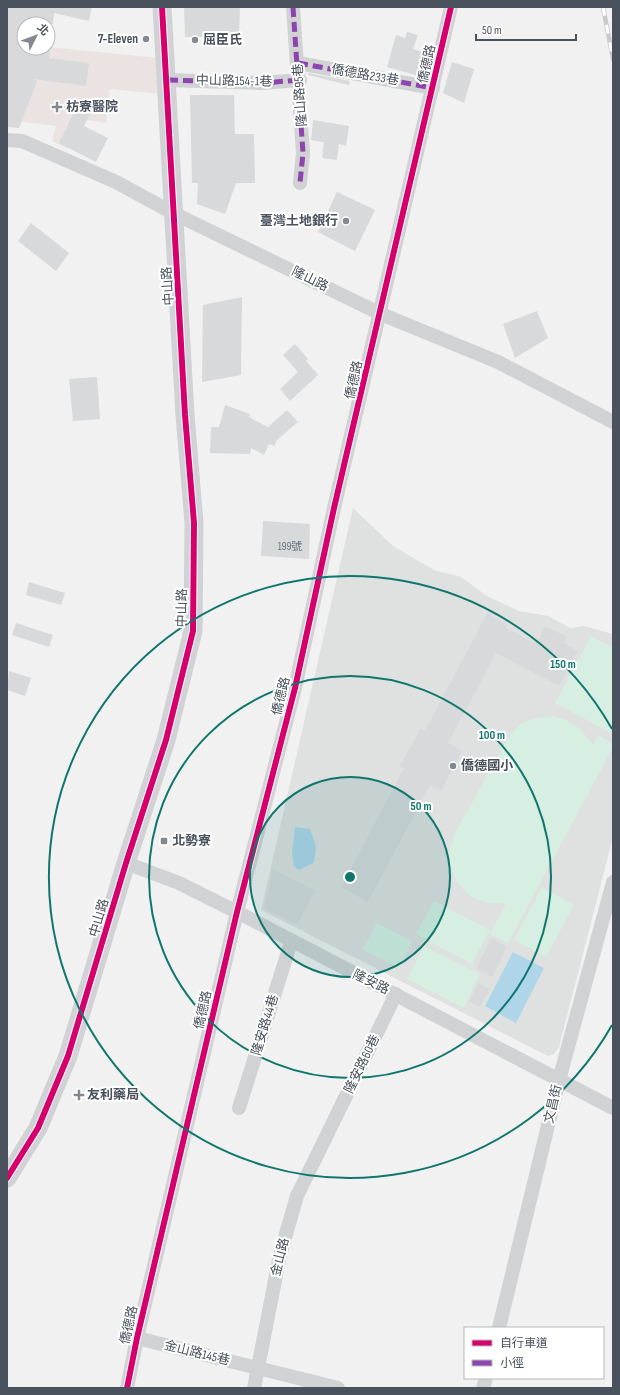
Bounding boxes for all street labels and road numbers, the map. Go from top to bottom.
street label: 僑德路 [415,43,439,85]
street label: 僑德路233巷 [330,61,400,89]
street label: 隆山路95巷 [290,63,310,127]
street label: 中山路154-1巷 [196,72,272,90]
street label: 隆山路 [289,263,331,295]
street label: 中山路 [159,266,177,306]
street label: 僑德路 [342,359,366,401]
street label: 中山路 [174,588,190,628]
street label: 僑德路 [269,675,293,717]
street label: 中山路 [86,897,112,939]
street label: 隆安路 [350,966,392,998]
street label: 僑德路 [191,989,215,1031]
street label: 隆安路44巷 [248,993,282,1057]
street label: 隆安路60巷 [341,1032,383,1096]
street label: 文昌街 [541,1083,565,1125]
street label: 金山路 [268,1236,292,1278]
street label: 僑德路 [117,1304,141,1346]
street label: 金山路145巷 [162,1337,232,1369]

